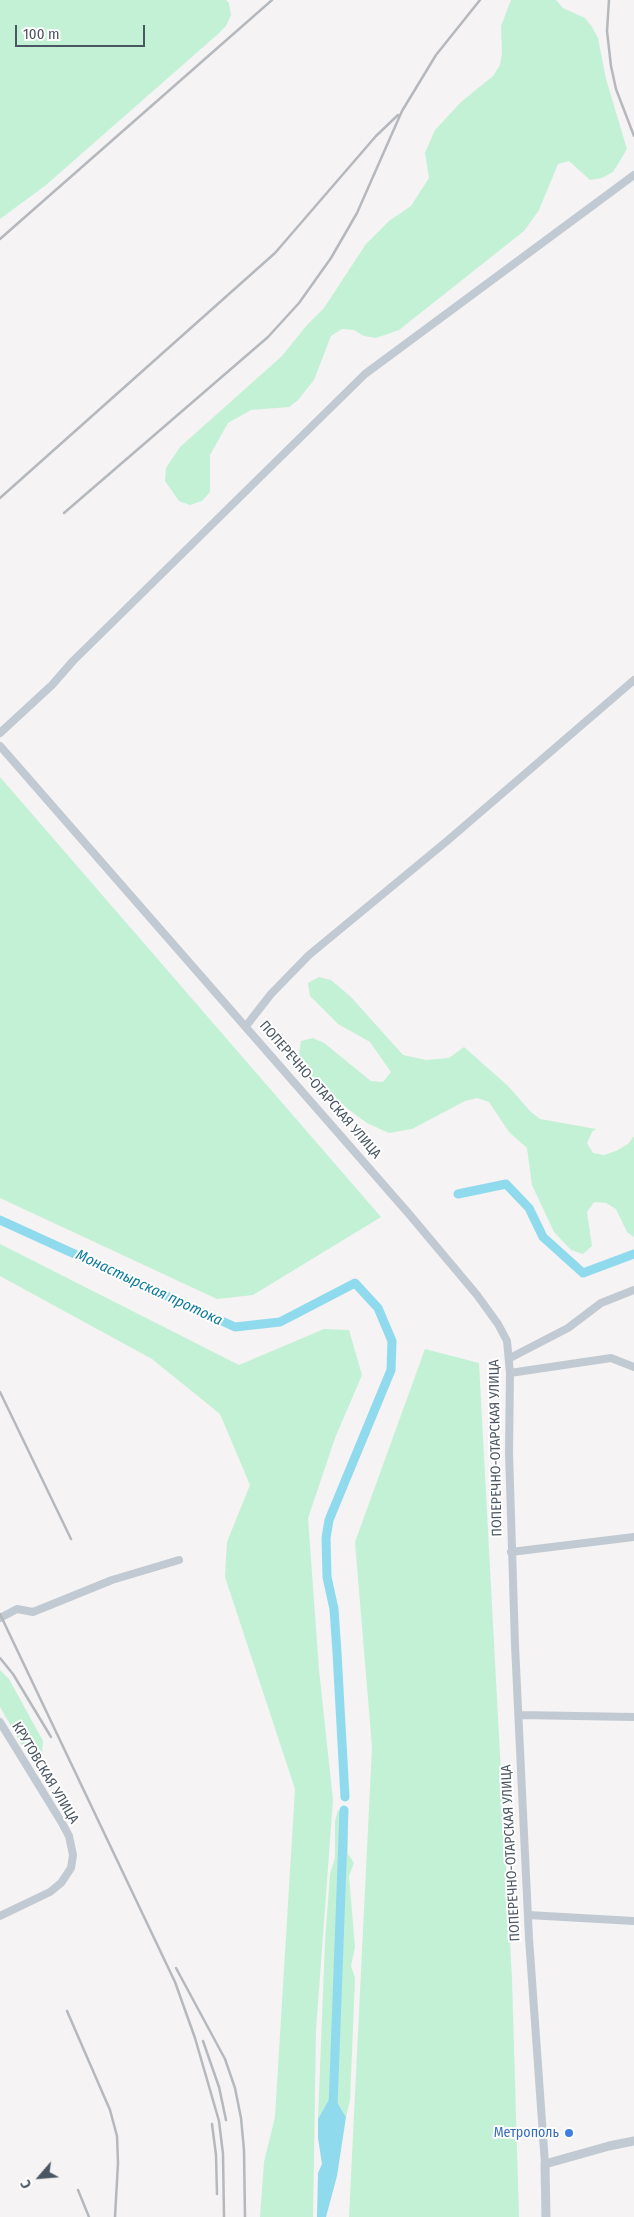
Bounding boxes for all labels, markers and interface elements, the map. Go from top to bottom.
scale bar [18,15,148,47]
text: 100 m [23,25,60,43]
street label: ПОПЕРЕЧНО-ОТАРСКАЯ УЛИЦА [256,1018,384,1162]
water label: Монастырская протока [73,1246,225,1330]
street label: ПОПЕРЕЧНО-ОТАРСКАЯ УЛИЦА [486,1359,506,1537]
street label: КРУТОВСКАЯ УЛИЦА [8,1719,82,1827]
street label: ПОПЕРЕЧНО-ОТАРСКАЯ УЛИЦА [498,1764,524,1942]
place label: Метрополь [494,2125,559,2141]
marker: Метрополь [563,2127,575,2139]
north arrow [15,2152,65,2202]
text: С [17,2177,35,2191]

